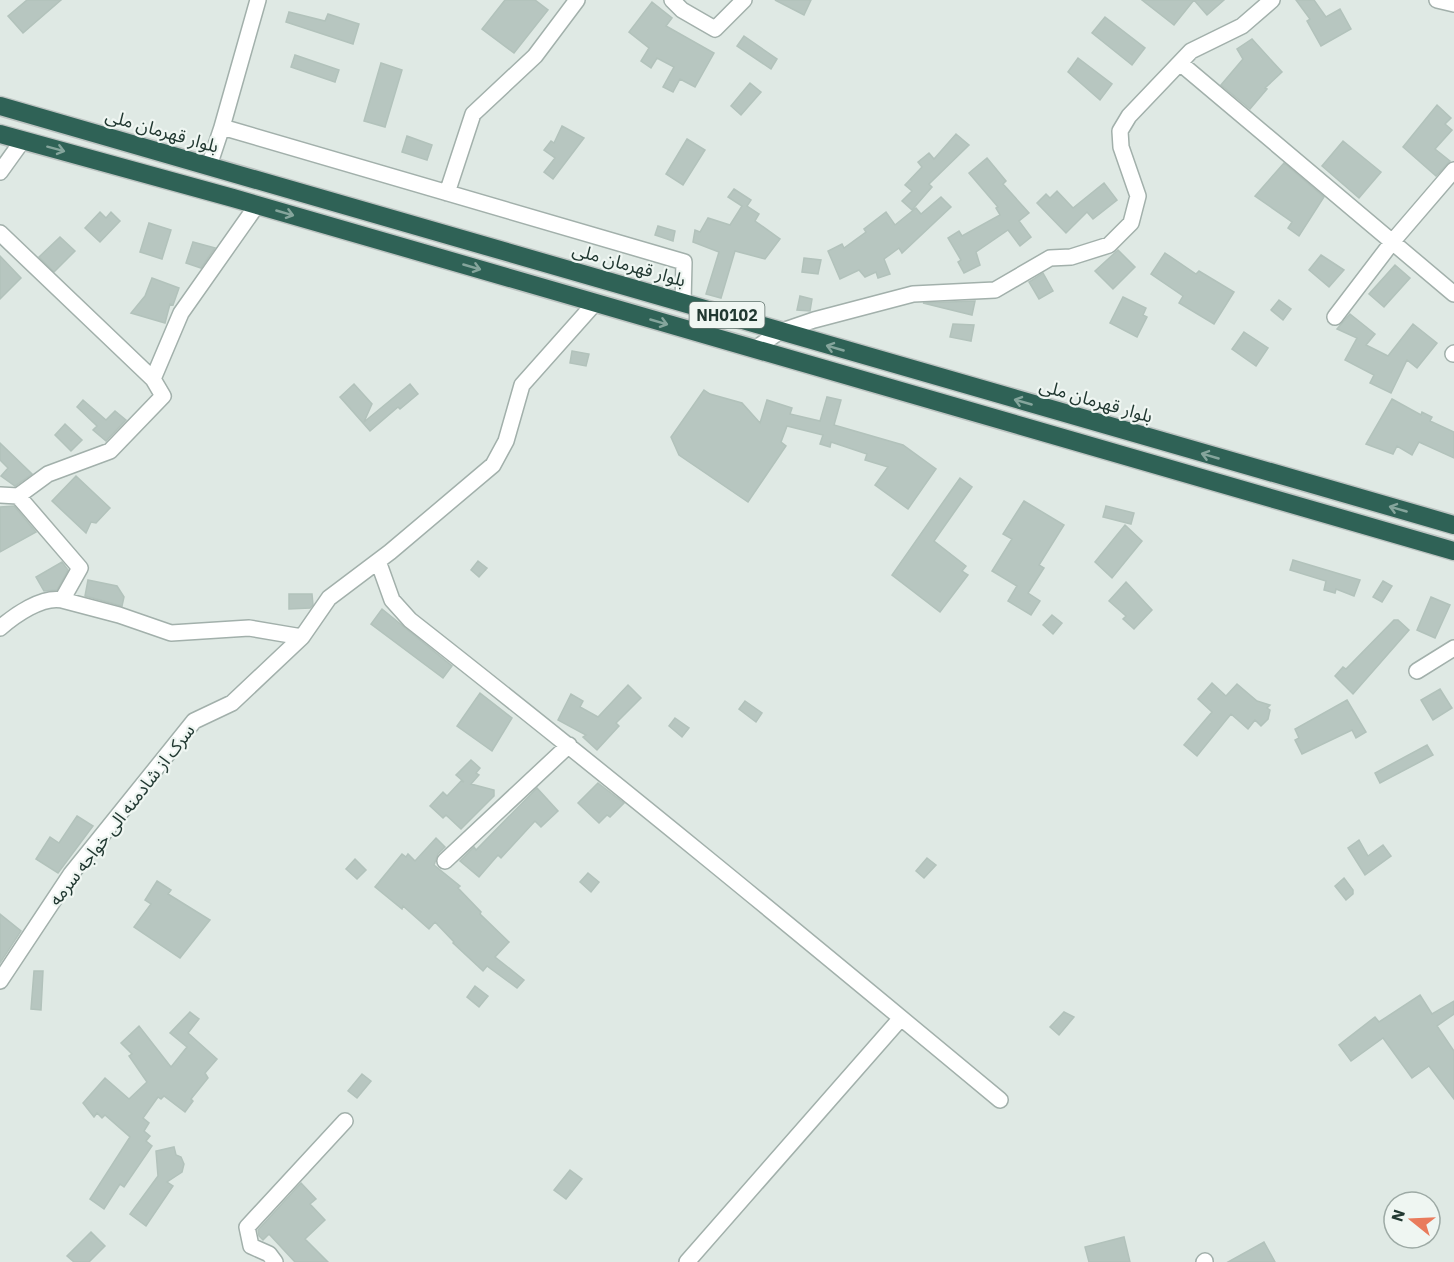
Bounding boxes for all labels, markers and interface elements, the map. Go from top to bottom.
street label: بلوار قهرمان ملی [103,103,221,158]
one-way arrow [47,144,66,156]
one-way arrow [275,208,294,219]
street label: بلوار قهرمان ملی [570,237,688,292]
one-way arrow [462,262,481,273]
road number: NH0102 [690,302,764,328]
one-way arrow [649,317,668,328]
one-way arrow [826,342,845,354]
street label: بلوار قهرمان ملی [1037,373,1155,428]
one-way arrow [1014,396,1033,407]
one-way arrow [1201,450,1220,461]
one-way arrow [1389,503,1408,514]
street label: سرک از شادمنه الی خواجه سرمه [43,719,200,910]
north arrow [1382,1190,1442,1250]
text: N [1386,1207,1409,1224]

